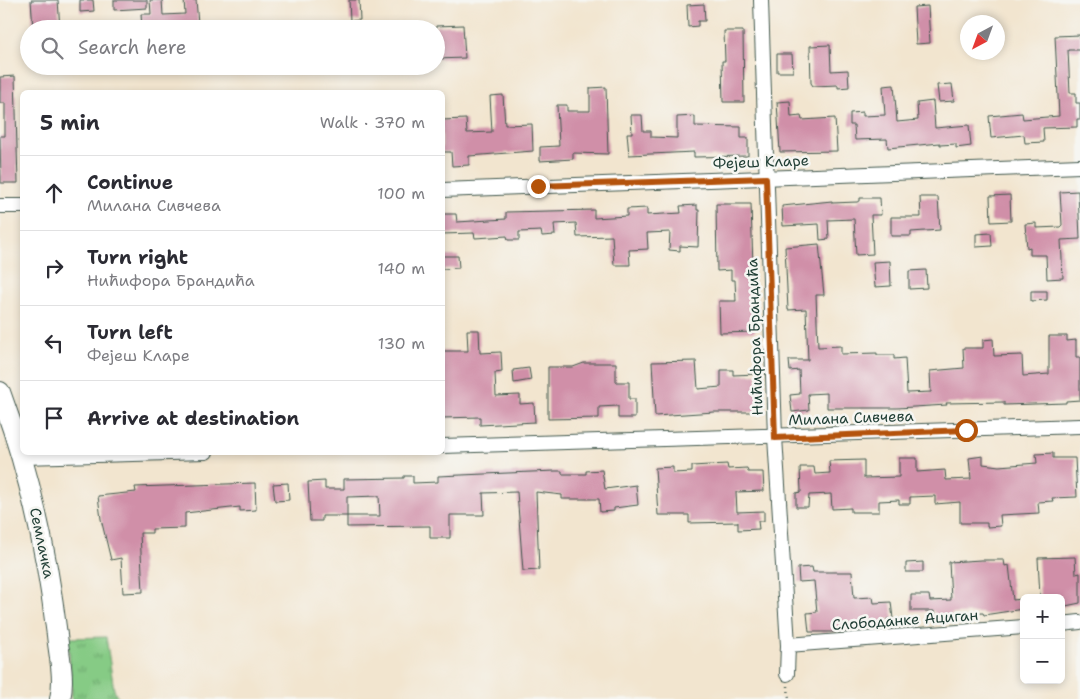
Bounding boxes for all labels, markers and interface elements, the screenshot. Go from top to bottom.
north arrow [960,15,1005,60]
search box [20,20,445,75]
icon: search [38,34,66,62]
text: Search here [78,35,187,60]
text: 5 min [40,109,100,137]
text: Walk · 370 m [320,112,425,133]
street label: Фејеш Кларе [712,150,810,174]
text: Continue [87,170,173,195]
route end [527,175,550,198]
icon: ahead [40,179,68,207]
text: 100 m [377,183,425,204]
text: Милана Сивчева [87,195,221,216]
text: Turn right [87,245,188,270]
icon: right [40,254,68,282]
street label: Нићифора Брандића [742,257,768,416]
text: 140 m [378,258,425,279]
text: Нићифора Брандића [87,270,255,291]
text: Turn left [87,320,173,345]
icon: left [40,329,68,357]
text: 130 m [378,333,425,354]
text: Фејеш Кларе [87,345,190,366]
icon: arrive [40,404,68,432]
text: Arrive at destination [87,406,299,431]
street label: Милана Сивчева [788,406,915,430]
route start [955,419,978,442]
street label: Семлачка [25,506,59,581]
map controls [1020,594,1065,684]
button: + [1020,594,1065,639]
street label: Слободанке Ациган [831,605,979,635]
button: − [1020,639,1065,684]

